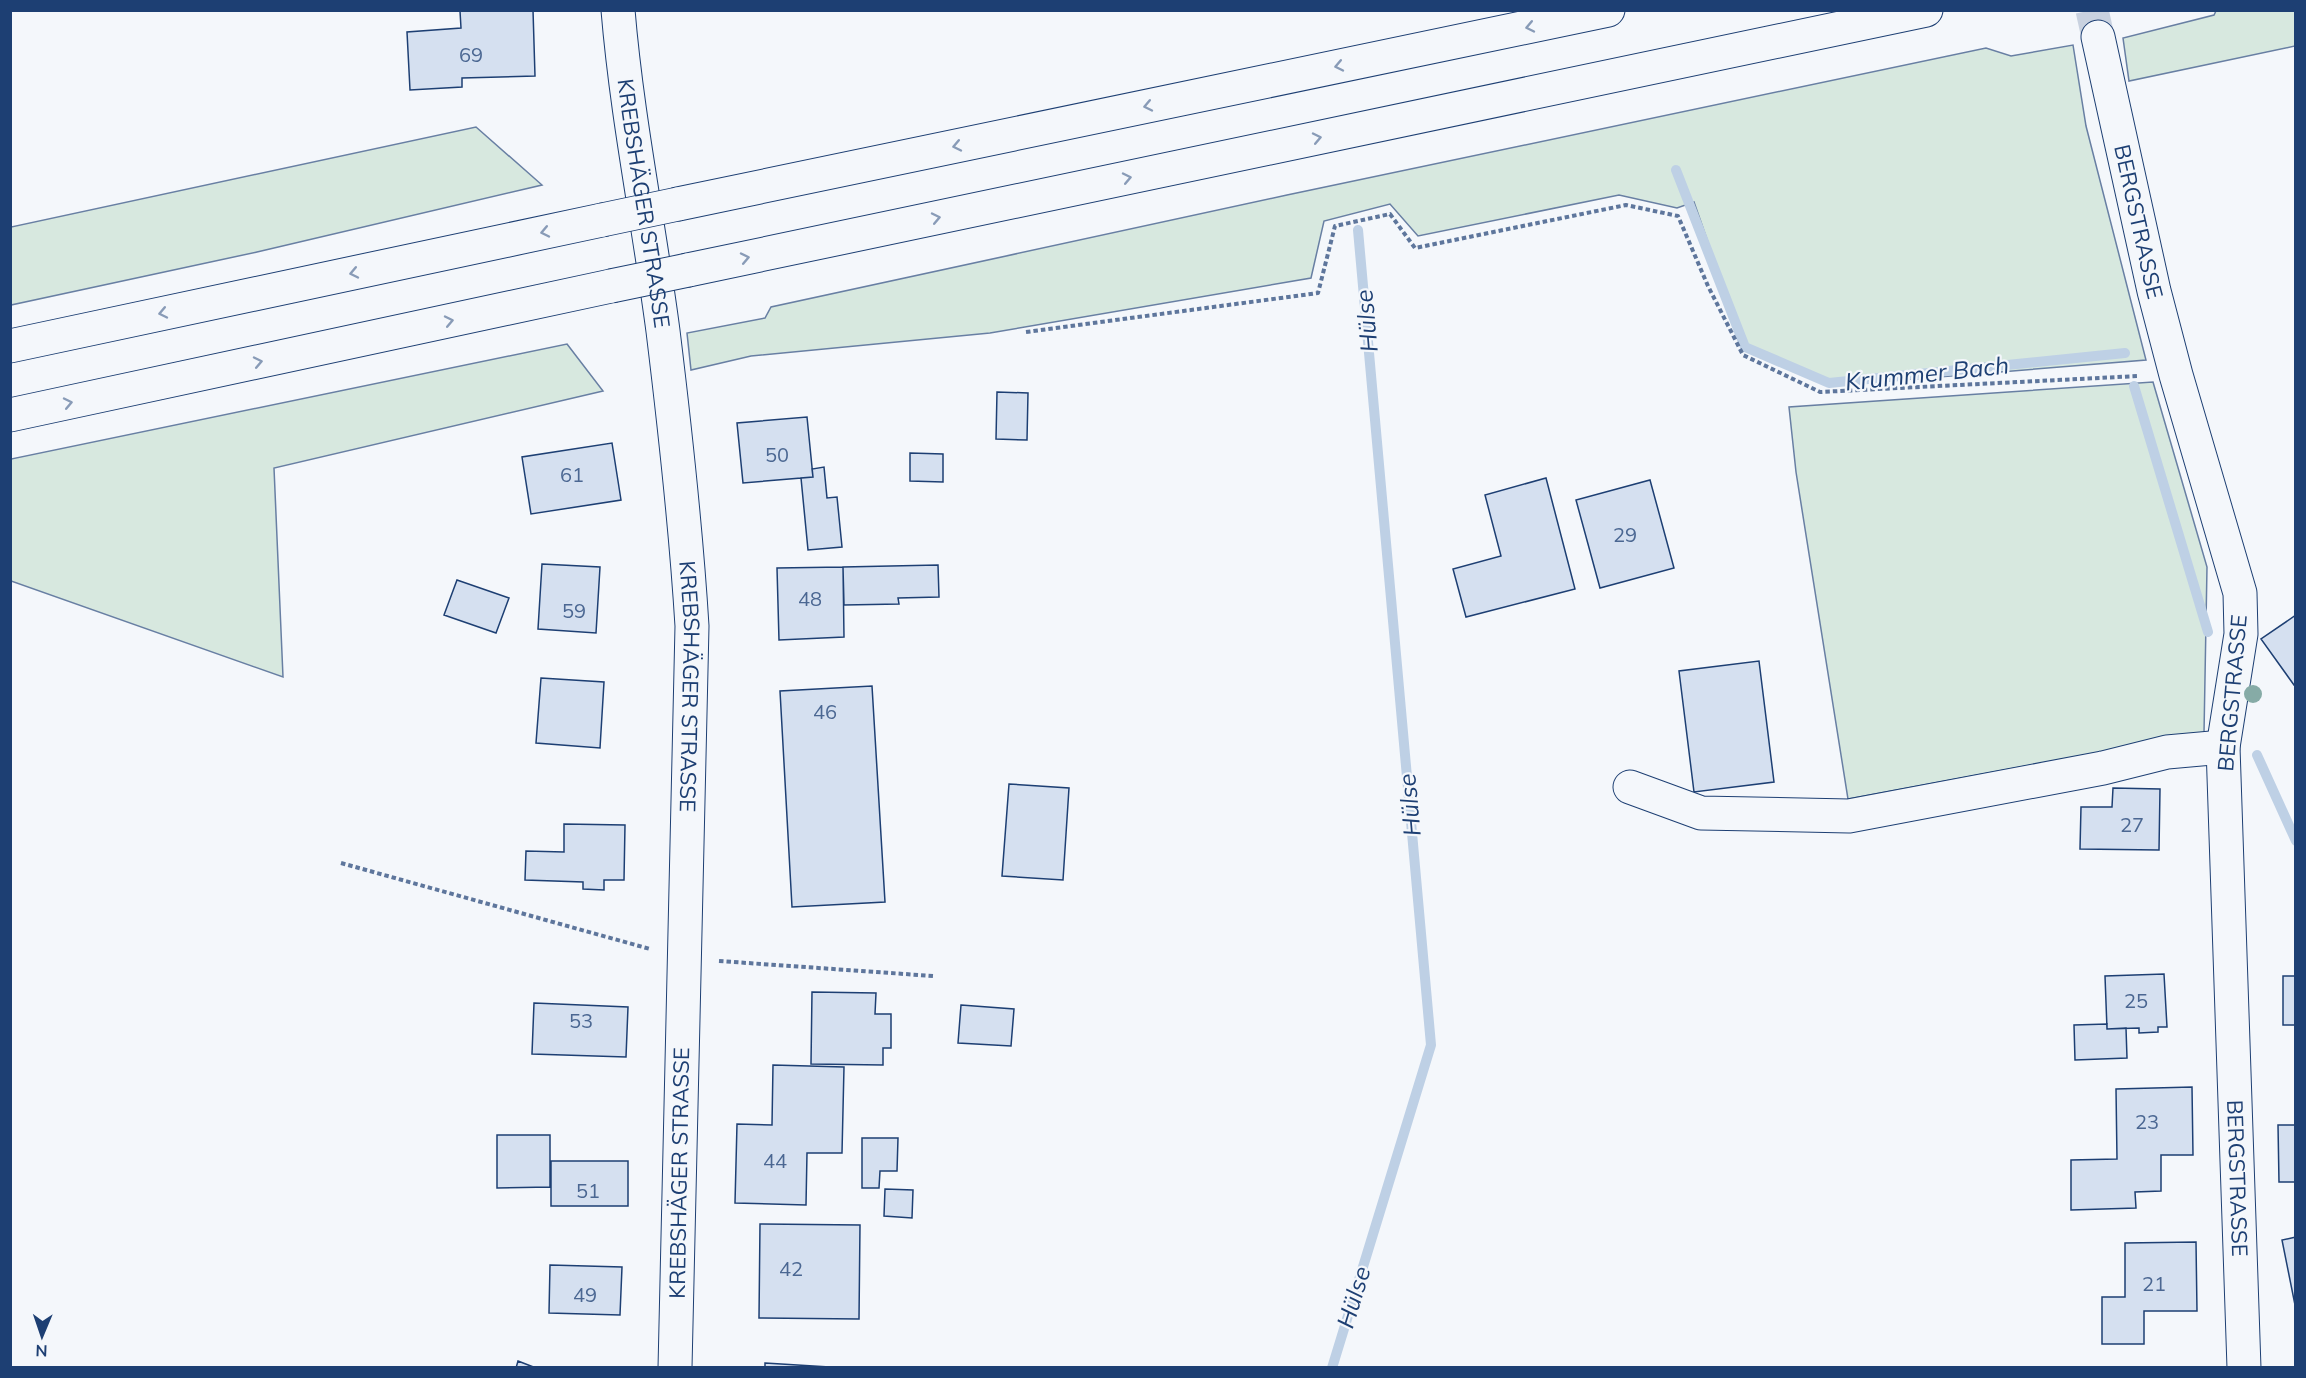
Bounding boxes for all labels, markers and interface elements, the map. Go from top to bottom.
one-way arrow [1526,20,1536,33]
house number: 69 [459,42,483,67]
one-way arrow [1335,59,1345,72]
street label: KREBSHÄGER STRASSE [611,77,676,330]
one-way arrow [1144,99,1154,112]
one-way arrow [1312,132,1322,145]
one-way arrow [953,139,963,152]
street label: BERGSTRASSE [2108,142,2169,302]
one-way arrow [1121,172,1131,185]
one-way arrow [930,212,940,225]
one-way arrow [540,225,550,238]
one-way arrow [740,252,750,265]
one-way arrow [349,266,359,279]
water label: Hülse [1348,288,1384,354]
one-way arrow [158,306,168,319]
one-way arrow [444,315,454,328]
water label: Krummer Bach [1844,349,2010,397]
one-way arrow [253,356,263,369]
one-way arrow [62,397,72,410]
house number: 50 [765,442,789,467]
house number: 61 [560,462,584,487]
house number: 29 [1613,522,1637,547]
street label: KREBSHÄGER STRASSE [673,560,706,812]
house number: 48 [798,586,822,611]
house number: 59 [562,598,586,623]
street label: BERGSTRASSE [2211,614,2253,772]
house number: 46 [813,699,837,724]
water label: Hülse [1391,772,1427,838]
house number: 27 [2120,812,2144,837]
house number: 25 [2124,988,2148,1013]
house number: 53 [569,1008,593,1033]
street label: KREBSHÄGER STRASSE [663,1047,695,1299]
street label: BERGSTRASSE [2221,1099,2254,1257]
house number: 23 [2135,1109,2159,1134]
house number: 44 [763,1148,787,1173]
house number: 51 [576,1178,600,1203]
house number: 42 [779,1256,803,1281]
water label: Hülse [1329,1263,1377,1331]
house number: 21 [2142,1271,2166,1296]
house number: 49 [573,1282,597,1307]
north arrow [12,1306,72,1366]
text: N [35,1341,48,1361]

